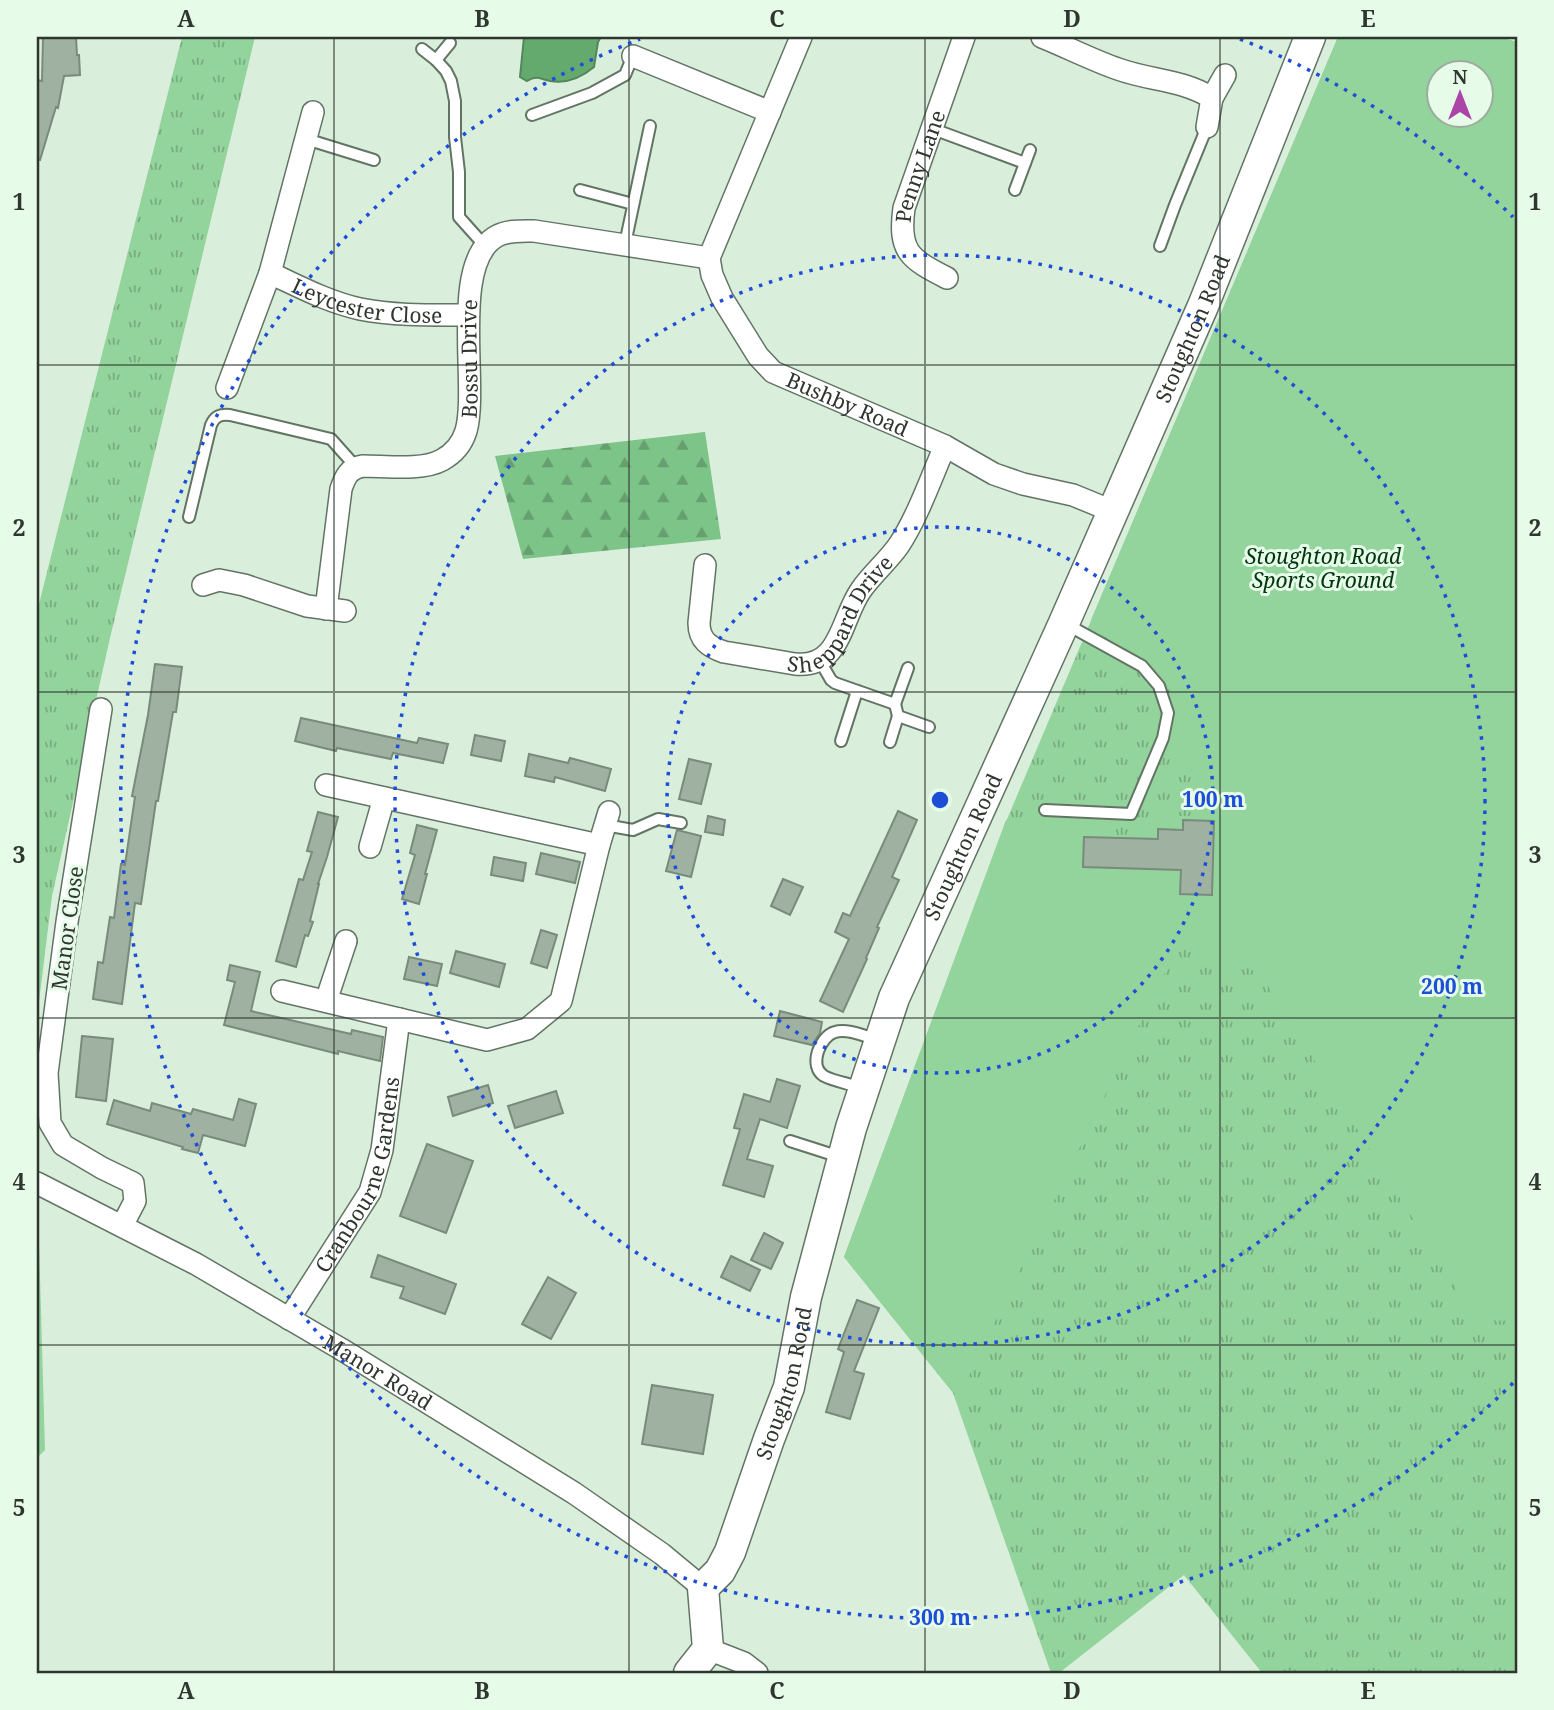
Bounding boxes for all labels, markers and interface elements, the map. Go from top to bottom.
text: A [177,2,195,34]
text: B [474,2,490,34]
text: C [769,2,785,34]
text: D [1063,2,1081,34]
text: E [1360,2,1376,34]
north arrow [1424,60,1494,130]
text: N [1453,64,1468,90]
street label: Penny Lane [889,106,951,224]
text: 1 [13,185,26,217]
text: 1 [1529,185,1542,217]
street label: Stoughton Road [1148,250,1236,407]
street label: Leycester Close [288,271,442,329]
street label: Bossu Drive [454,298,484,419]
street label: Bushby Road [782,365,913,443]
text: 2 [13,511,26,543]
text: 2 [1529,511,1542,543]
park label: Stoughton Road Sports Ground [1245,542,1402,594]
street label: Sheppard Drive [785,549,899,679]
street label: Stoughton Road [917,769,1008,925]
text: 100 m [1182,785,1244,813]
centre of rings [928,788,952,812]
text: 3 [13,838,26,870]
text: 3 [1529,838,1542,870]
street label: Manor Close [44,864,90,992]
text: 200 m [1421,972,1483,1000]
street label: Cranbourne Gardens [308,1075,405,1278]
text: 4 [13,1165,26,1197]
text: 4 [1529,1165,1542,1197]
street label: Stoughton Road [749,1304,818,1463]
street label: Manor Road [318,1328,438,1416]
text: 5 [13,1491,26,1523]
text: 5 [1529,1491,1542,1523]
text: 300 m [909,1603,971,1631]
text: A [177,1674,195,1706]
text: B [474,1674,490,1706]
text: C [769,1674,785,1706]
text: D [1063,1674,1081,1706]
text: E [1360,1674,1376,1706]

